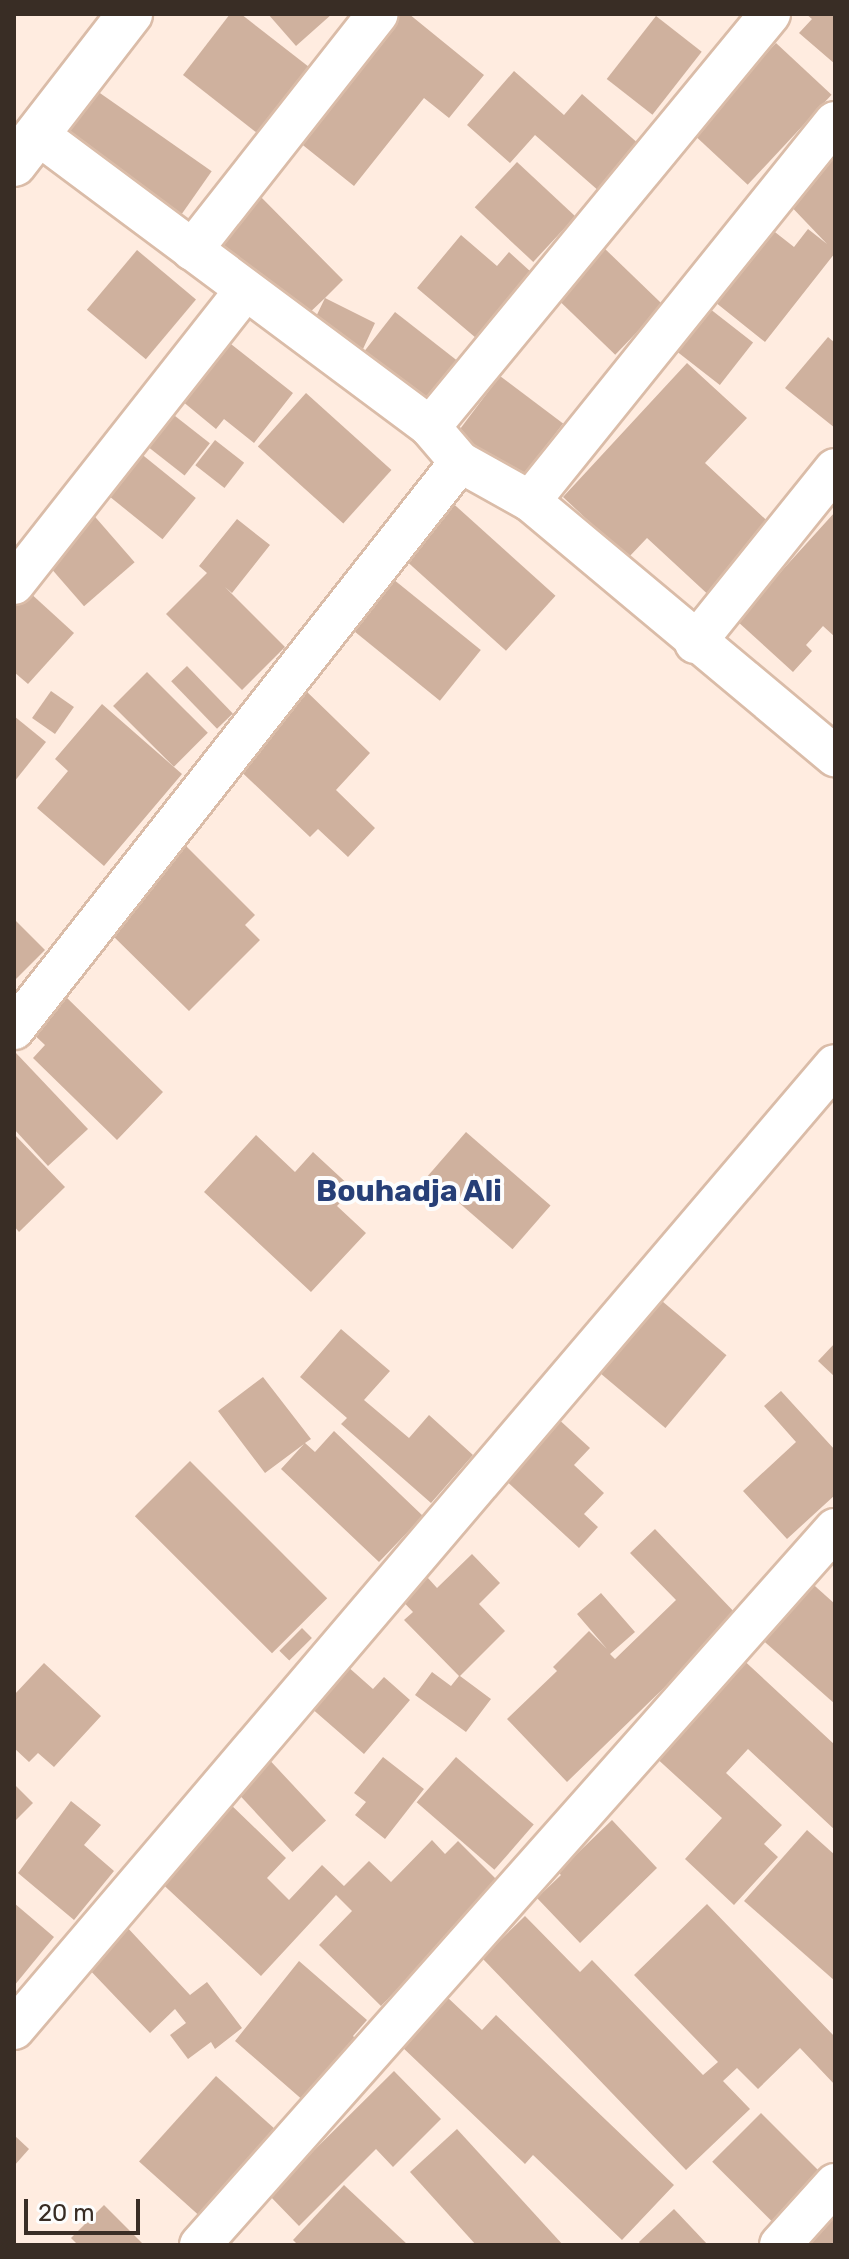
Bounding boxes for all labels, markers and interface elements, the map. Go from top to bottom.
district label: Bouhadja Ali [316,1173,502,1209]
scale bar [28,2183,144,2233]
text: 20 m [38,2199,95,2227]

